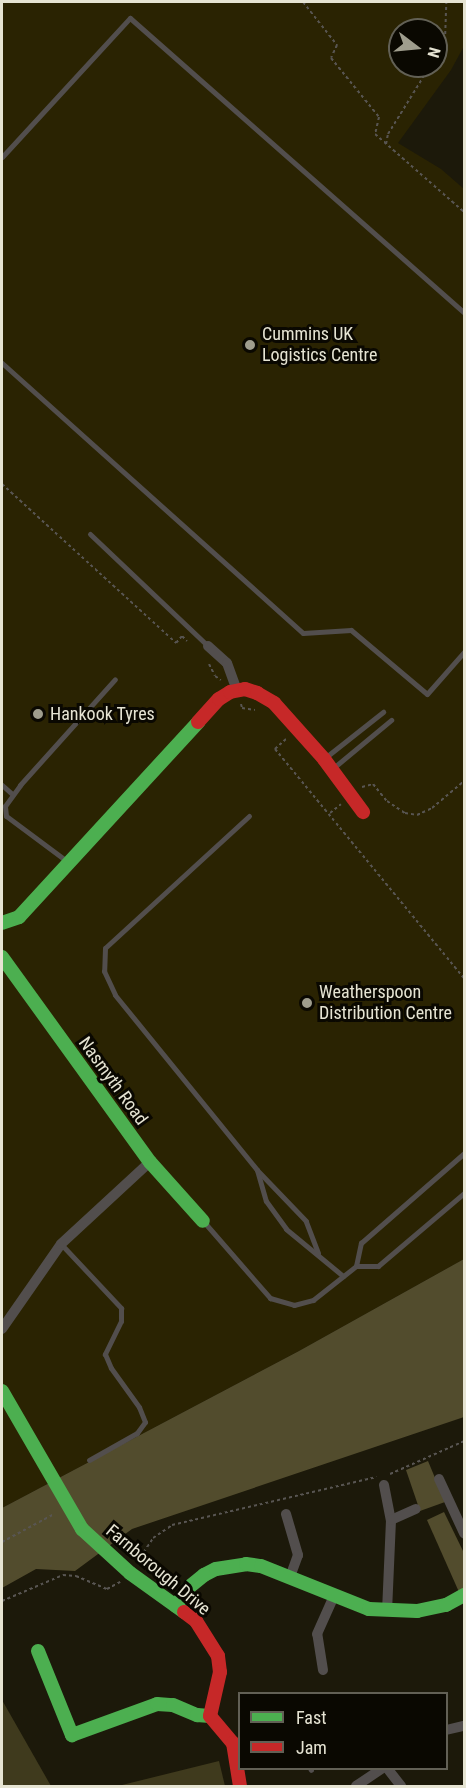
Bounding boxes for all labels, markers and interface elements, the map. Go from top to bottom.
north arrow [388,18,448,78]
text: N [423,45,444,60]
place label: Cummins UK Logistics Centre [262,324,377,366]
marker: Cummins UK Logistics Centre [243,338,257,352]
place label: Hankook Tyres [50,703,155,725]
marker: Hankook Tyres [31,707,45,721]
place label: Weatherspoon Distribution Centre [319,982,452,1024]
marker: Weatherspoon Distribution Centre [300,996,314,1010]
street label: Nasmyth Road [74,1033,152,1129]
street label: Farnborough Drive [101,1520,215,1620]
legend [238,1692,448,1770]
text: Fast [296,1707,327,1728]
text: Jam [296,1737,327,1758]

